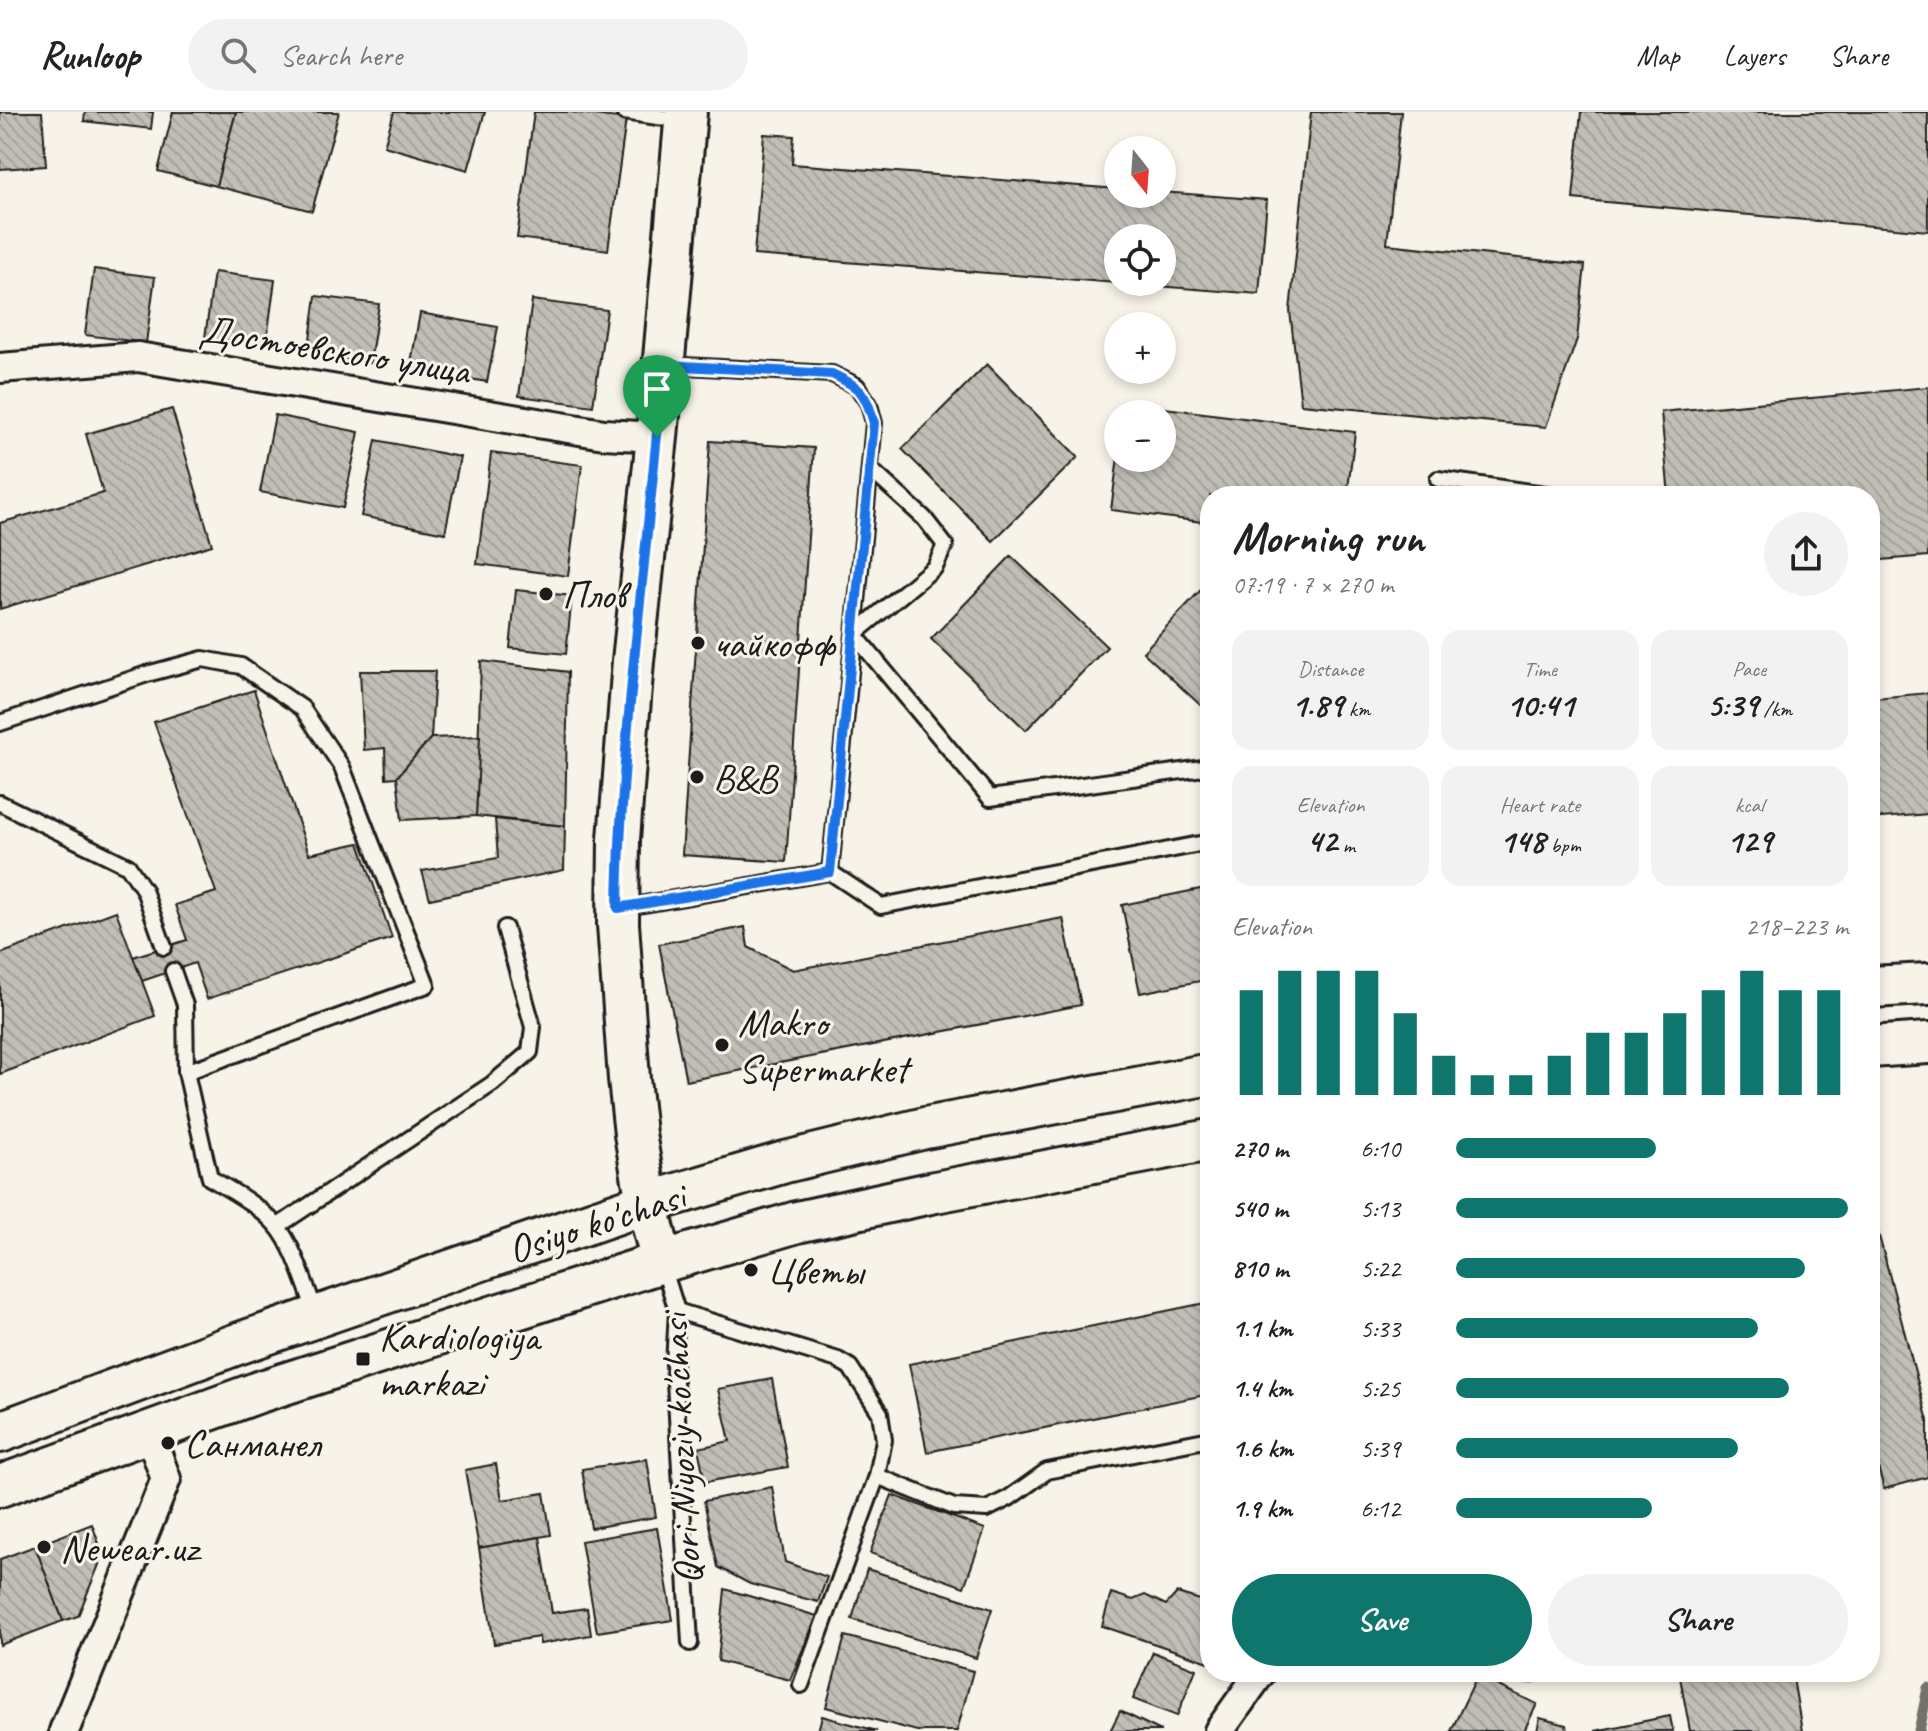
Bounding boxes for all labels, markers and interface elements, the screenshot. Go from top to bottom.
search box [188,19,748,91]
text: Runloop [40,32,140,79]
icon: search [216,33,260,77]
text: Search here [280,36,402,74]
text: Map [1637,38,1680,73]
text: Layers [1724,38,1785,73]
text: Share [1829,38,1888,73]
north arrow [1104,136,1176,208]
map controls [1104,136,1176,472]
button: locate [1104,224,1176,296]
street label: Достоевского улица [197,304,476,396]
button: + [1104,312,1176,384]
pin [623,355,691,437]
icon: arrive [635,367,679,411]
button: − [1104,400,1176,472]
text: Morning run [1232,510,1424,565]
button: share [1764,512,1848,596]
text: 07:19 · 7 × 270 m [1232,568,1393,601]
place label: Плов [562,570,632,620]
marker: Плов [537,585,555,603]
place label: чайкофф [714,619,837,669]
marker: чайкофф [689,634,707,652]
text: Distance [1298,655,1363,683]
text: Time [1523,655,1557,683]
text: Pace [1732,655,1766,683]
text: 1.89 [1291,683,1343,726]
text: 10:41 [1506,683,1574,726]
text: 5:39 [1706,683,1758,726]
text: km [1343,695,1370,723]
text: /km [1758,695,1792,723]
place label: B&B [713,753,779,803]
marker: B&B [688,768,706,786]
text: Elevation [1297,791,1365,819]
text: Heart rate [1500,791,1580,819]
text: kcal [1735,791,1764,819]
text: 42 [1307,819,1337,862]
text: 148 [1499,819,1545,862]
text: 129 [1727,819,1772,862]
text: m [1337,831,1355,859]
text: bpm [1545,831,1581,859]
text: Elevation [1232,910,1312,943]
text: 218–223 m [1745,910,1848,943]
place label: Makro Supermarket [738,998,914,1094]
marker: Makro Supermarket [713,1036,731,1054]
text: 270 m [1232,1132,1288,1165]
text: 6:10 [1360,1132,1400,1165]
street label: Osiyo ko'chasi [501,1169,695,1275]
text: 540 m [1232,1192,1288,1225]
text: 5:13 [1360,1192,1400,1225]
place label: Цветы [767,1246,866,1296]
text: 810 m [1232,1252,1288,1285]
text: 5:22 [1360,1252,1400,1285]
marker: Цветы [742,1261,760,1279]
street label: Qori Niyoziy ko'chasi [649,1308,713,1586]
place label: Kardiologiya markazi [379,1312,543,1408]
text: 1.1 km [1232,1312,1292,1345]
text: 5:33 [1360,1312,1400,1345]
marker: Kardiologiya markazi [354,1350,372,1368]
text: 1.4 km [1232,1372,1292,1405]
text: 5:25 [1360,1372,1400,1405]
place label: Санманел [184,1419,323,1469]
text: 1.6 km [1232,1432,1293,1465]
text: 5:39 [1360,1432,1400,1465]
marker: Санманел [159,1434,177,1452]
text: 1.9 km [1232,1492,1292,1525]
text: 6:12 [1360,1492,1400,1525]
place label: Newear.uz [60,1523,203,1573]
marker: Newear.uz [35,1538,53,1556]
button: Save [1232,1574,1532,1666]
button: Share [1548,1574,1848,1666]

